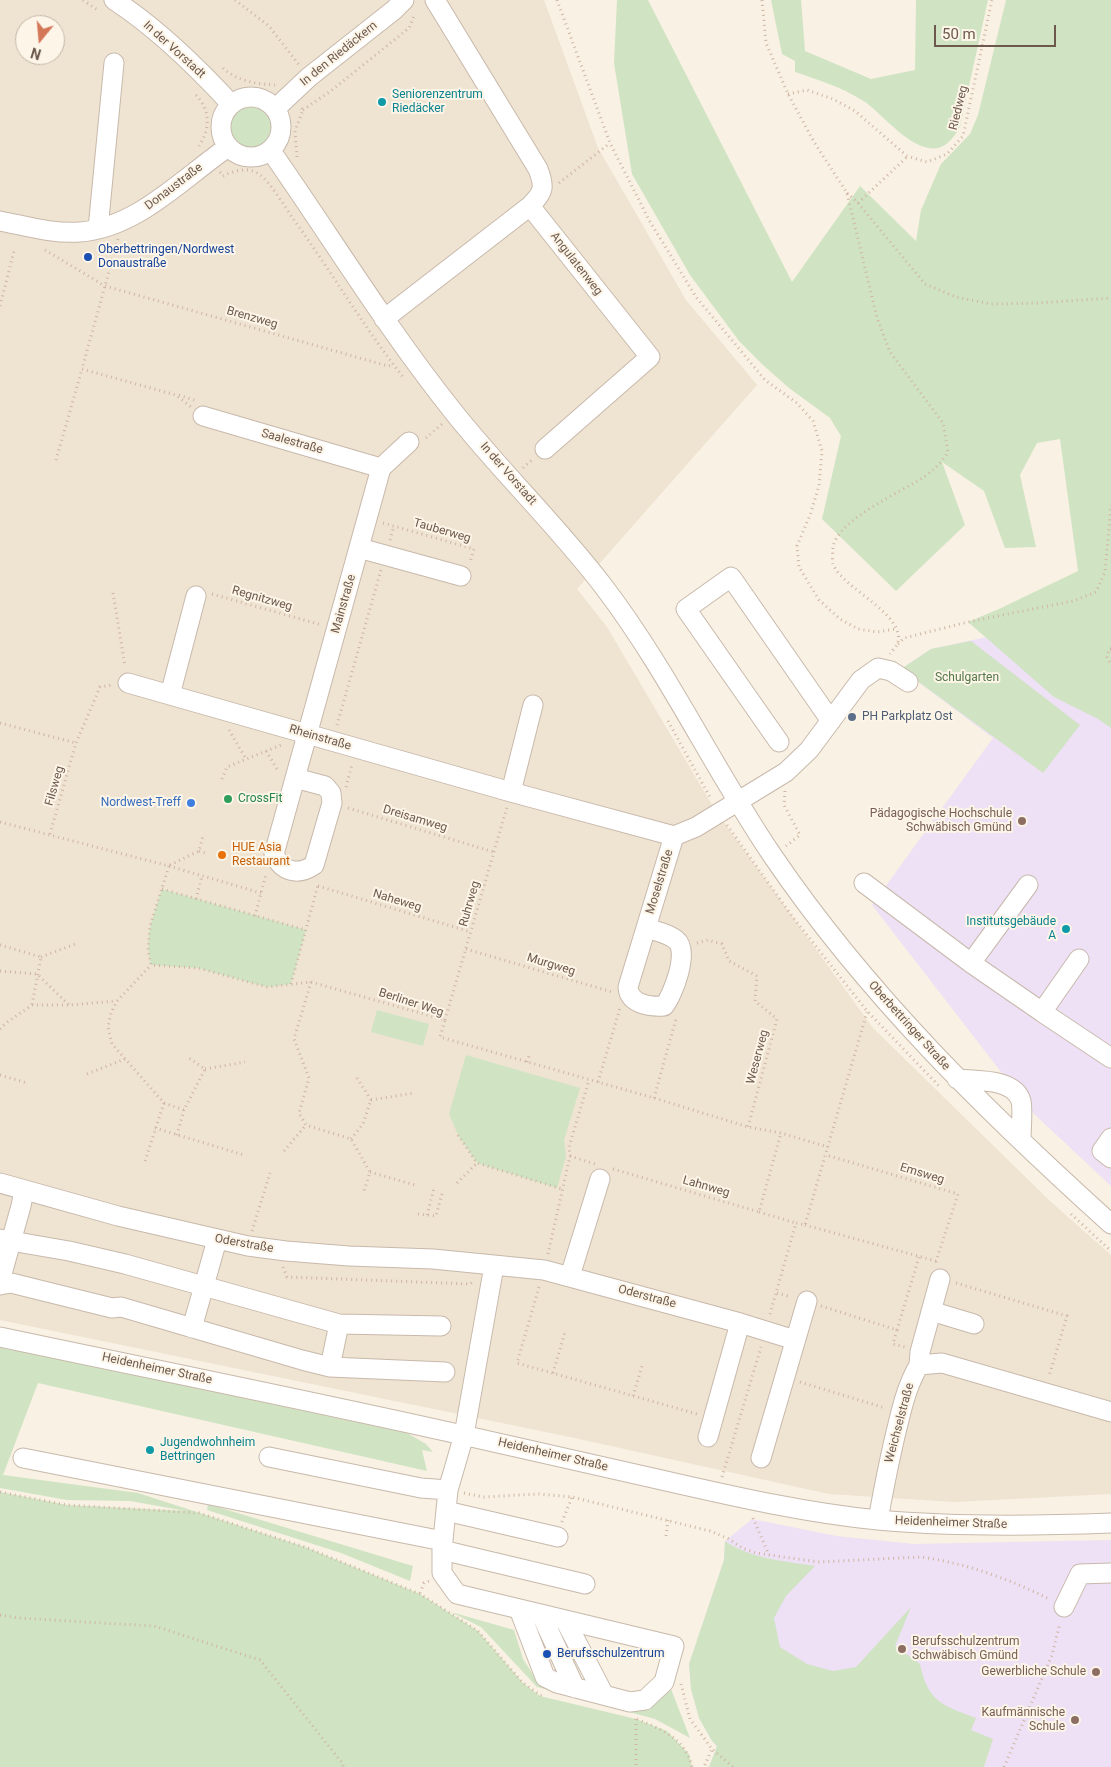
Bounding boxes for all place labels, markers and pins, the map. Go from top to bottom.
place label: Seniorenzentrum Riedäcker [392,88,483,116]
marker: Seniorenzentrum Riedäcker [376,96,388,108]
place label: Oberbettringen/Nordwest Donaustraße [98,243,234,271]
marker: Oberbettringen/Nordwest Donaustraße [82,251,94,263]
place label: PH Parkplatz Ost [862,710,953,724]
marker: PH Parkplatz Ost [846,711,858,723]
place label: CrossFit [238,792,282,806]
marker: CrossFit [222,793,234,805]
place label: Nordwest-Treff [101,796,181,810]
marker: Nordwest-Treff [185,797,197,809]
place label: Pädagogische Hochschule Schwäbisch Gmünd [870,807,1012,835]
marker: Pädagogische Hochschule Schwäbisch Gmünd [1016,815,1028,827]
place label: HUE Asia Restaurant [232,841,290,869]
marker: HUE Asia Restaurant [216,849,228,861]
place label: Institutsgebäude A [966,915,1056,943]
marker: Institutsgebäude A [1060,923,1072,935]
place label: Jugendwohnheim Bettringen [160,1436,255,1464]
marker: Jugendwohnheim Bettringen [144,1444,156,1456]
place label: Berufsschulzentrum Schwäbisch Gmünd [912,1635,1019,1663]
marker: Berufsschulzentrum Schwäbisch Gmünd [896,1643,908,1655]
place label: Berufsschulzentrum [557,1647,664,1661]
marker: Berufsschulzentrum [541,1648,553,1660]
place label: Gewerbliche Schule [981,1665,1086,1679]
marker: Gewerbliche Schule [1090,1666,1102,1678]
place label: Kaufmännische Schule [981,1706,1065,1734]
marker: Kaufmännische Schule [1069,1714,1081,1726]

